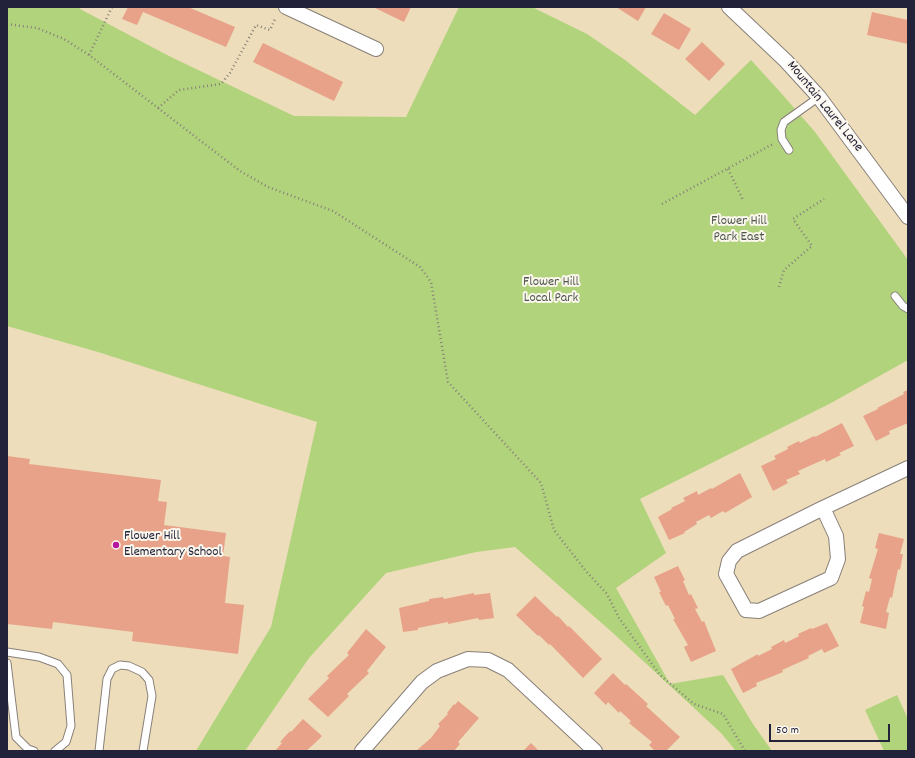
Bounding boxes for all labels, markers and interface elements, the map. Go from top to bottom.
street label: Mountain Laurel Lane [782,58,866,156]
park label: Flower Hill Park East [711,214,767,246]
park label: Flower Hill Local Park [523,275,579,308]
place label: Flower Hill Elementary School [124,529,222,562]
marker: Flower Hill Elementary School [111,540,121,550]
scale bar [771,716,892,742]
text: 50 m [776,722,799,739]

